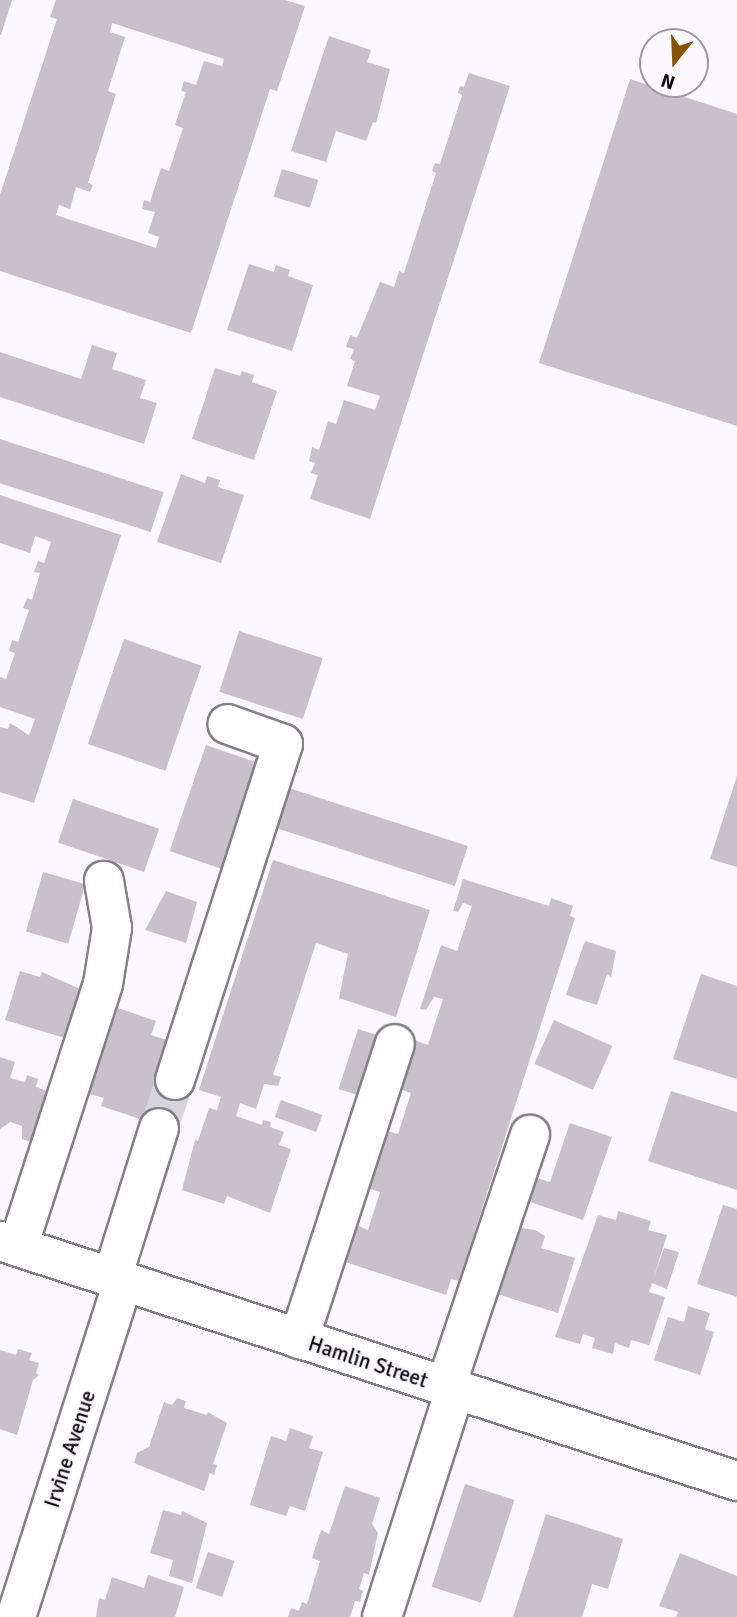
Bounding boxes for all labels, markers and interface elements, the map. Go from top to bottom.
north arrow [639,28,709,98]
text: N [658,68,678,95]
street label: Hamlin Street [305,1331,431,1393]
street label: Irvine Avenue [39,1387,101,1511]

